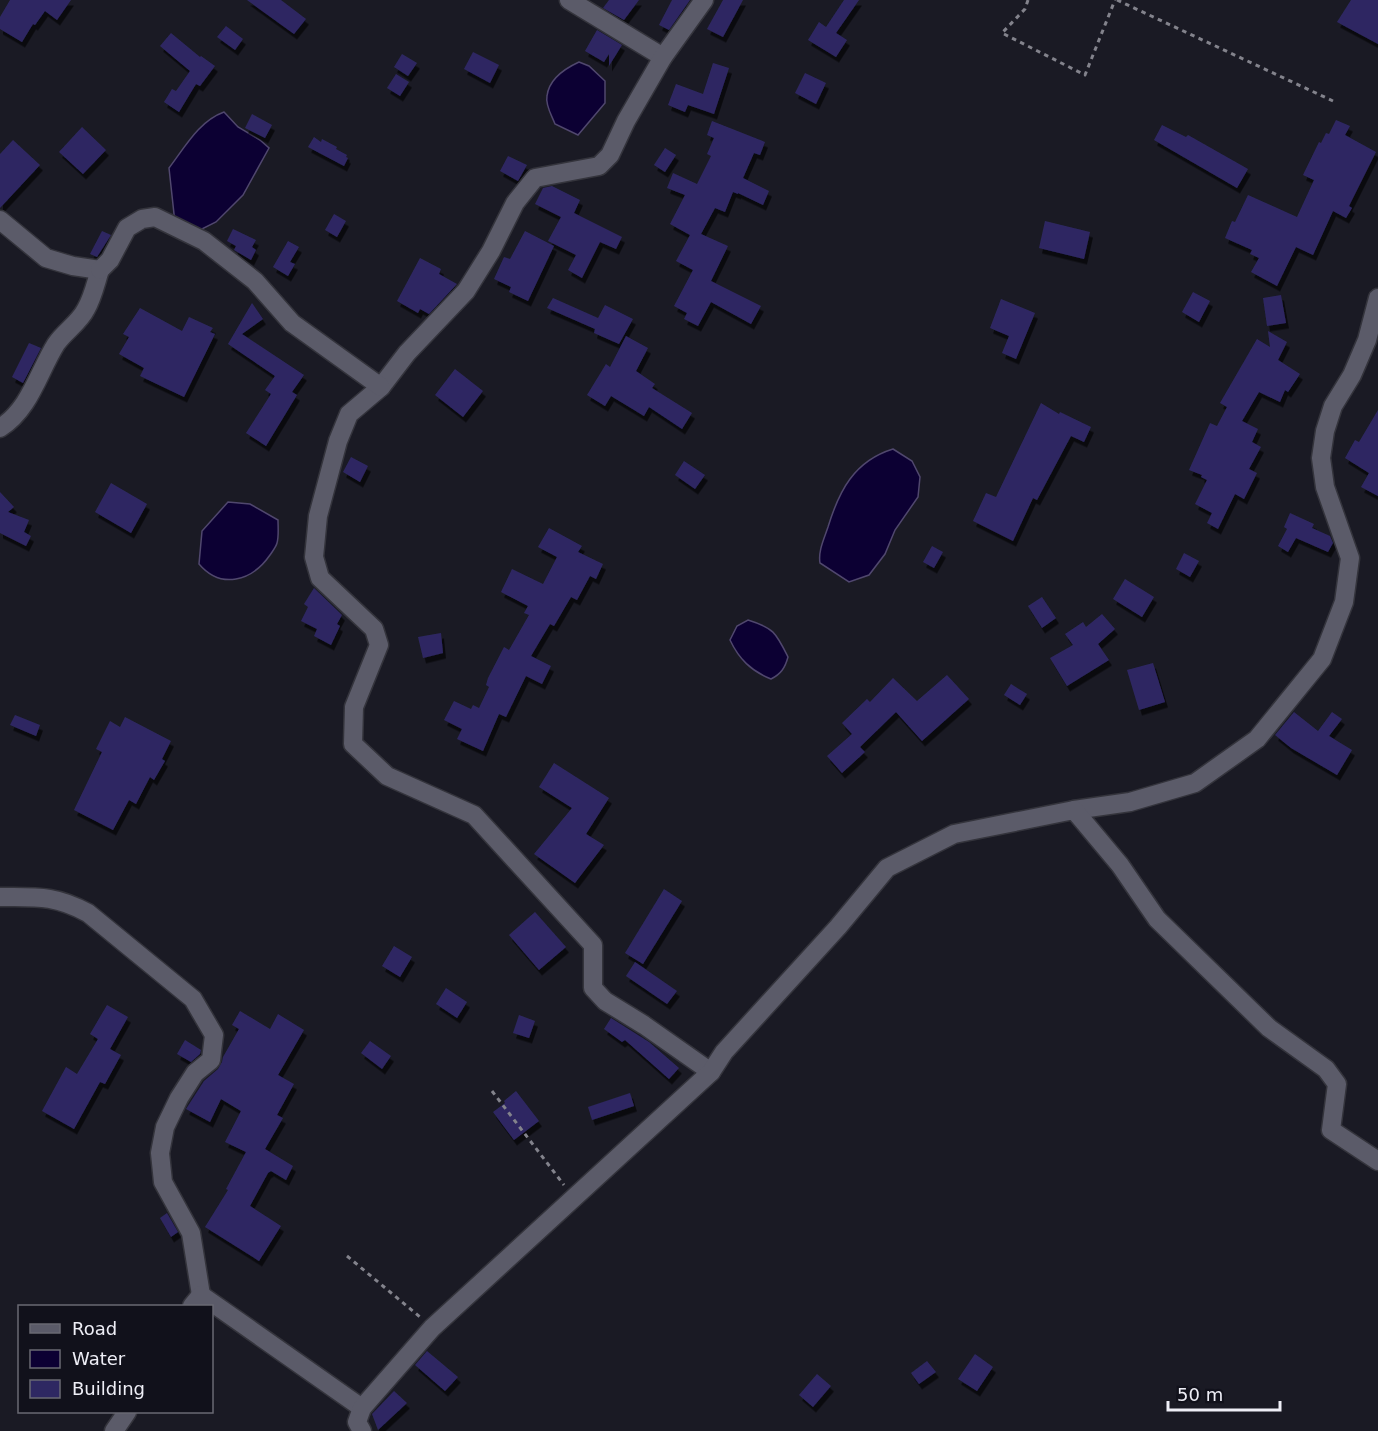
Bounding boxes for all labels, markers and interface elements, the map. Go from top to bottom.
legend [18,1305,213,1413]
text: Road [72,1318,117,1339]
text: Water [72,1348,126,1369]
scale bar [1168,1374,1280,1412]
text: Building [72,1378,145,1399]
text: 50 m [1177,1384,1223,1405]

